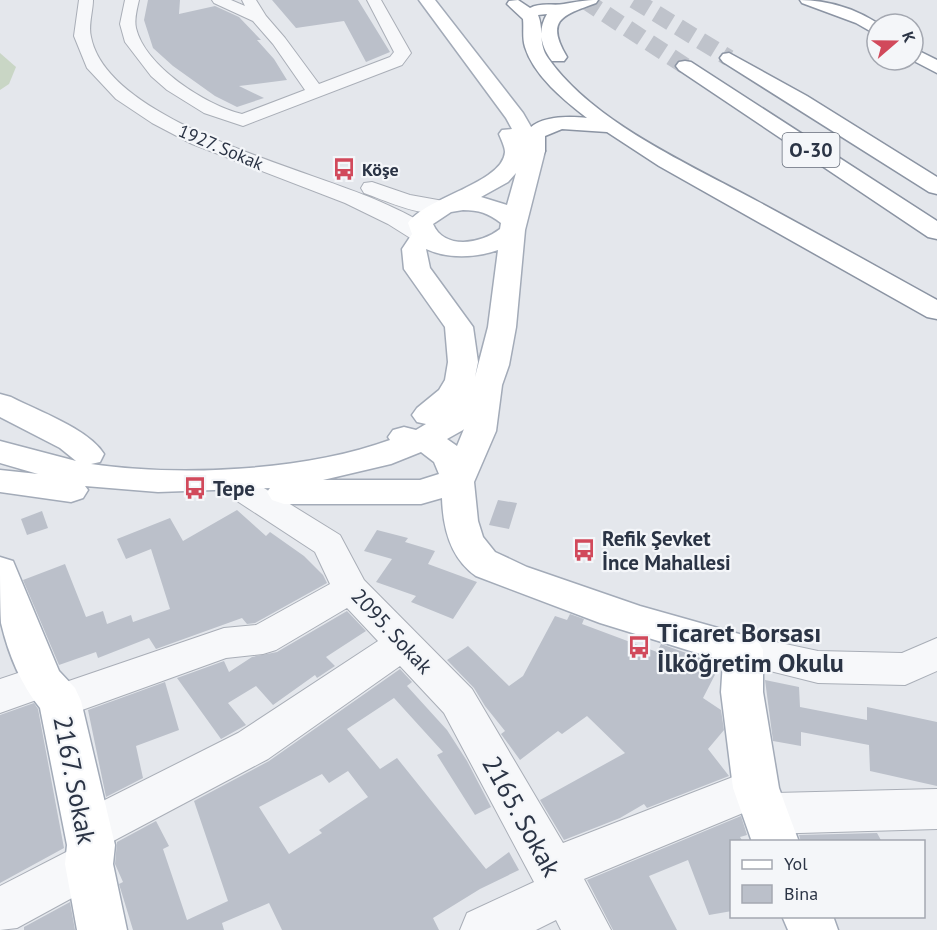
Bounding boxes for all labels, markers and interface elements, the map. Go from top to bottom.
north arrow [865,12,925,72]
text: K [898,29,920,45]
street label: 1927. Sokak [175,119,267,175]
road number: O-30 [782,133,840,167]
bus stop icon: Köşe [331,156,357,182]
place label: Köşe [362,158,399,181]
bus stop icon: Tepe [182,475,208,501]
place label: Tepe [213,475,255,502]
place label: Refik Şevket İnce Mahallesi [602,525,731,576]
bus stop icon: Refik Şevket İnce Mahallesi [571,537,597,563]
street label: 2095. Sokak [346,583,438,679]
place label: Ticaret Borsası İlköğretim Okulu [657,616,844,679]
bus stop icon: Ticaret Borsası İlköğretim Okulu [626,634,652,660]
street label: 2167. Sokak [46,713,104,847]
street label: 2165. Sokak [475,750,569,883]
legend [730,840,925,918]
text: Yol [784,852,808,875]
text: Bina [784,882,818,905]

